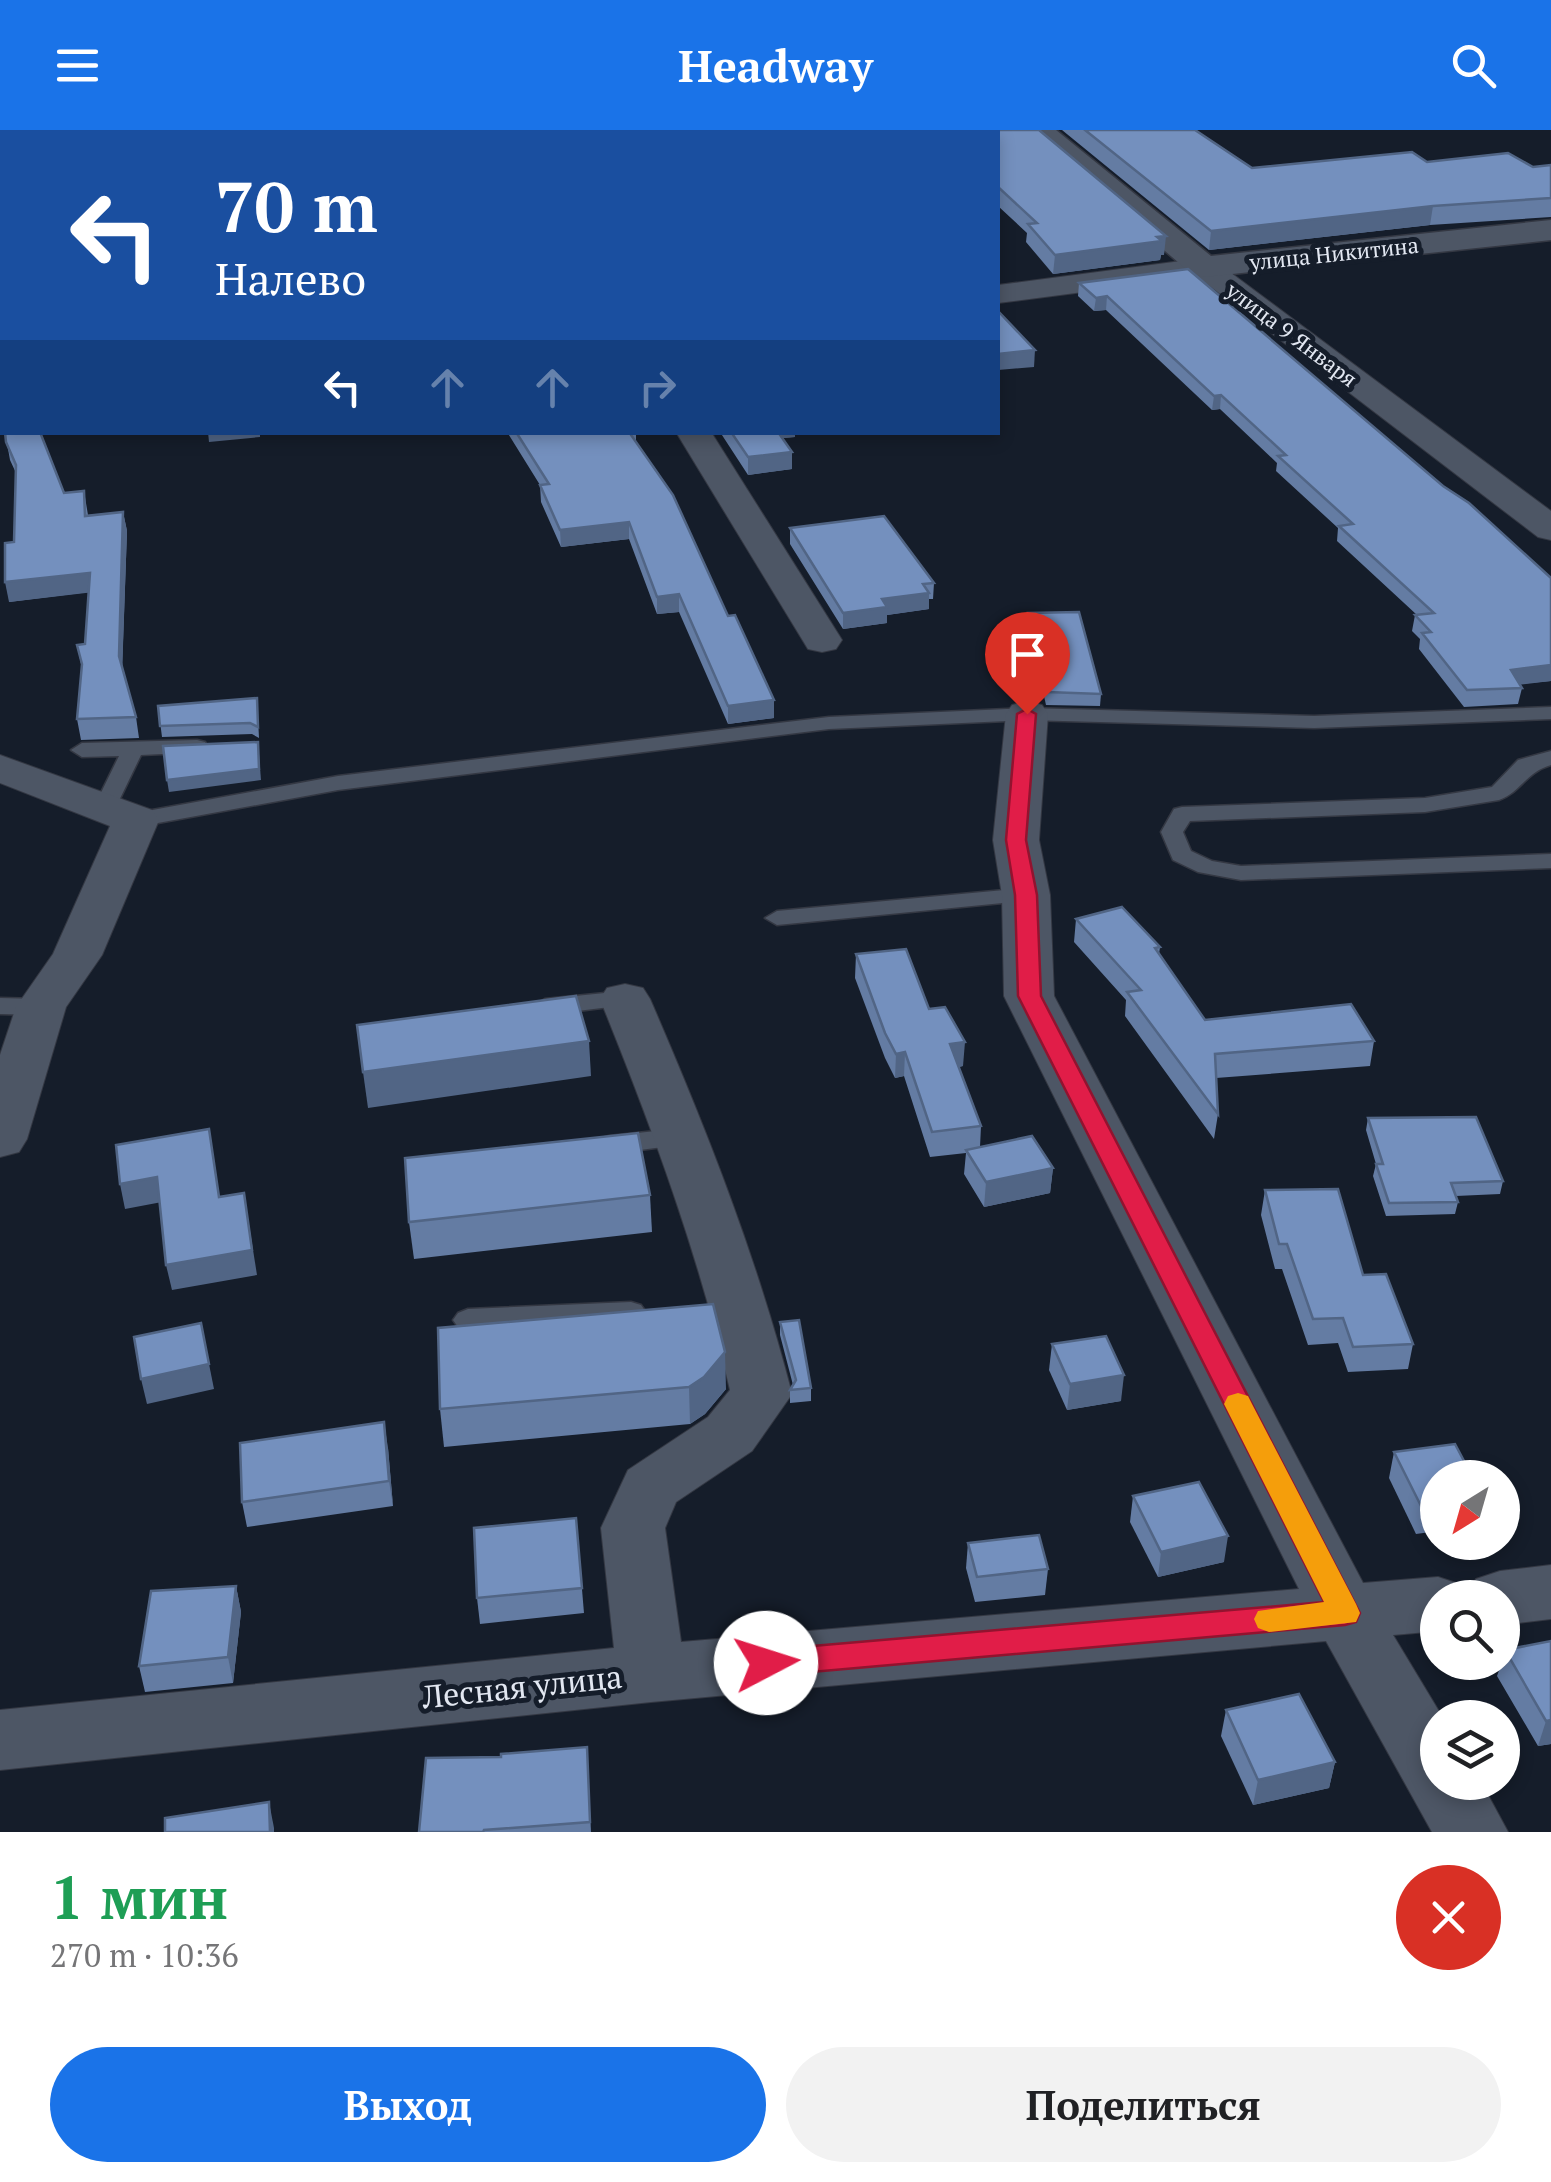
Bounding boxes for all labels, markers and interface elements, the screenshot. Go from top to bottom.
text: Headway [678,35,873,95]
icon: menu [50,38,105,93]
icon: search [1446,38,1501,93]
text: 70 m [215,159,378,252]
icon: left [50,170,180,300]
street label: улица Никитина [1247,230,1420,276]
text: Налево [215,248,366,308]
street label: улица 9 Января [1220,275,1363,393]
icon: left [315,360,370,415]
icon: ahead [420,360,475,415]
icon: ahead [525,360,580,415]
icon: right [630,360,685,415]
pin [985,612,1070,715]
icon: arrive [1000,627,1055,682]
north arrow [1420,1460,1520,1560]
map controls [1420,1460,1520,1800]
button: search [1420,1580,1520,1680]
position arrow [714,1611,818,1715]
street label: Лесная улица [419,1655,624,1717]
button: layers [1420,1700,1520,1800]
text: 1 мин [50,1857,228,1936]
button: close [1396,1865,1501,1970]
text: 270 m · 10:36 [50,1934,238,1976]
button: Выход [50,2047,766,2162]
button: Поделиться [786,2047,1501,2162]

